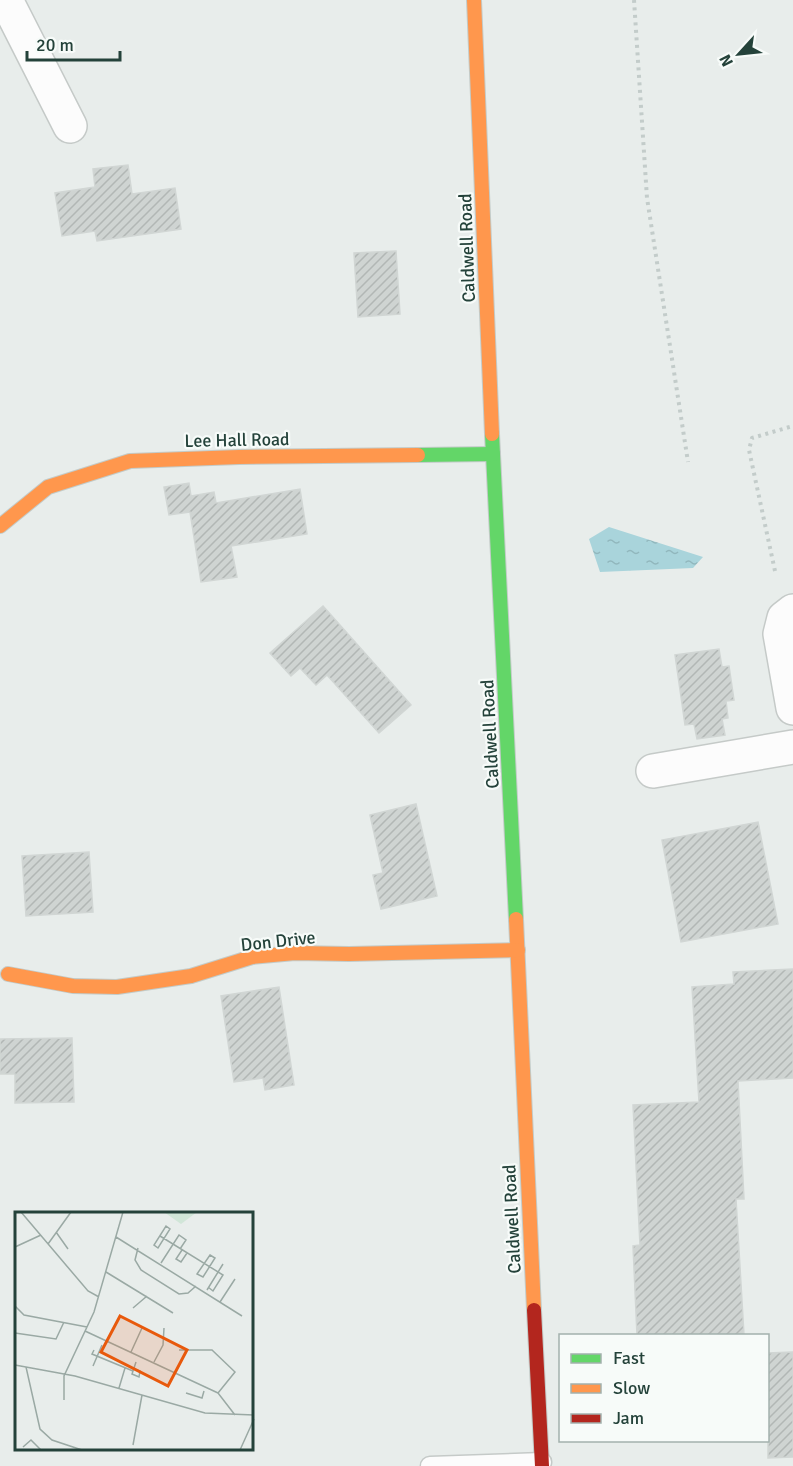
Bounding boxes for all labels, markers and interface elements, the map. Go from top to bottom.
scale bar [27,24,120,62]
north arrow [709,24,769,84]
text: 20 m [36,34,74,56]
text: N [715,51,738,70]
street label: Caldwell Road [454,193,480,303]
street label: Lee Hall Road [184,428,290,452]
street label: Caldwell Road [476,679,504,789]
street label: Don Drive [240,926,316,956]
street label: Caldwell Road [498,1164,526,1274]
inset map [15,1212,254,1451]
legend [559,1334,769,1442]
text: Fast [613,1347,645,1369]
text: Slow [613,1377,650,1399]
text: Jam [613,1407,644,1429]

